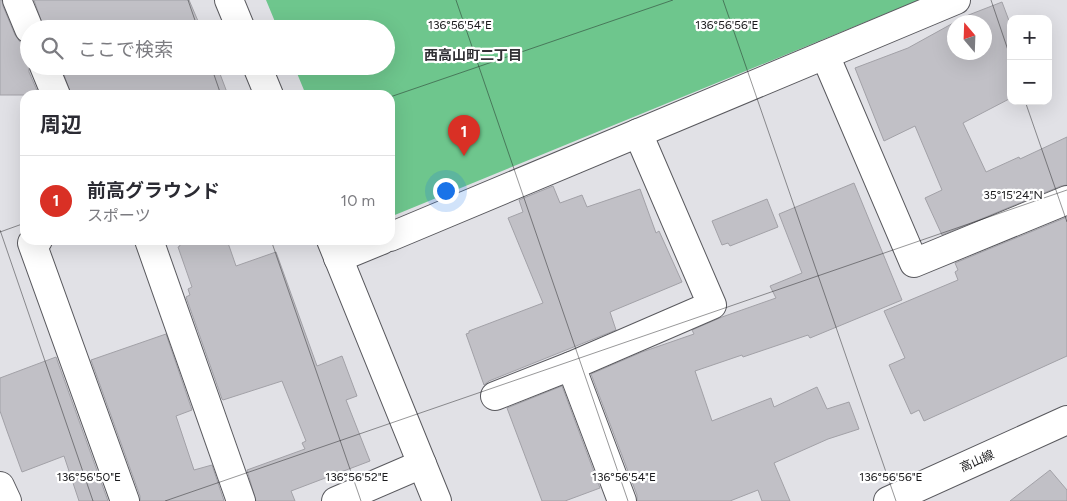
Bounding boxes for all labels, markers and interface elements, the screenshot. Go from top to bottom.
north arrow [947,15,992,60]
map controls [1007,15,1052,105]
button: + [1007,15,1052,60]
text: 136°56'54"E [428,18,492,32]
text: 136°56'56"E [695,18,759,32]
search box [20,20,395,75]
icon: search [38,34,66,62]
text: ここで検索 [78,38,173,61]
district label: 西高山町二丁目 [424,47,522,64]
button: − [1007,60,1052,105]
text: 周辺 [40,112,82,137]
pin: 1 [448,115,480,156]
your location [433,178,459,204]
text: 前高グラウンド [87,179,220,202]
text: 35°15'24"N [983,188,1043,202]
text: 1 [53,191,59,210]
text: 10 m [341,191,375,210]
text: スポーツ [87,206,151,225]
street label: 高山線 [958,447,996,475]
text: 136°56'50"E [57,470,121,484]
text: 136°56'52"E [325,470,389,484]
text: 136°56'54"E [592,470,656,484]
text: 136°56'56"E [859,470,923,484]

